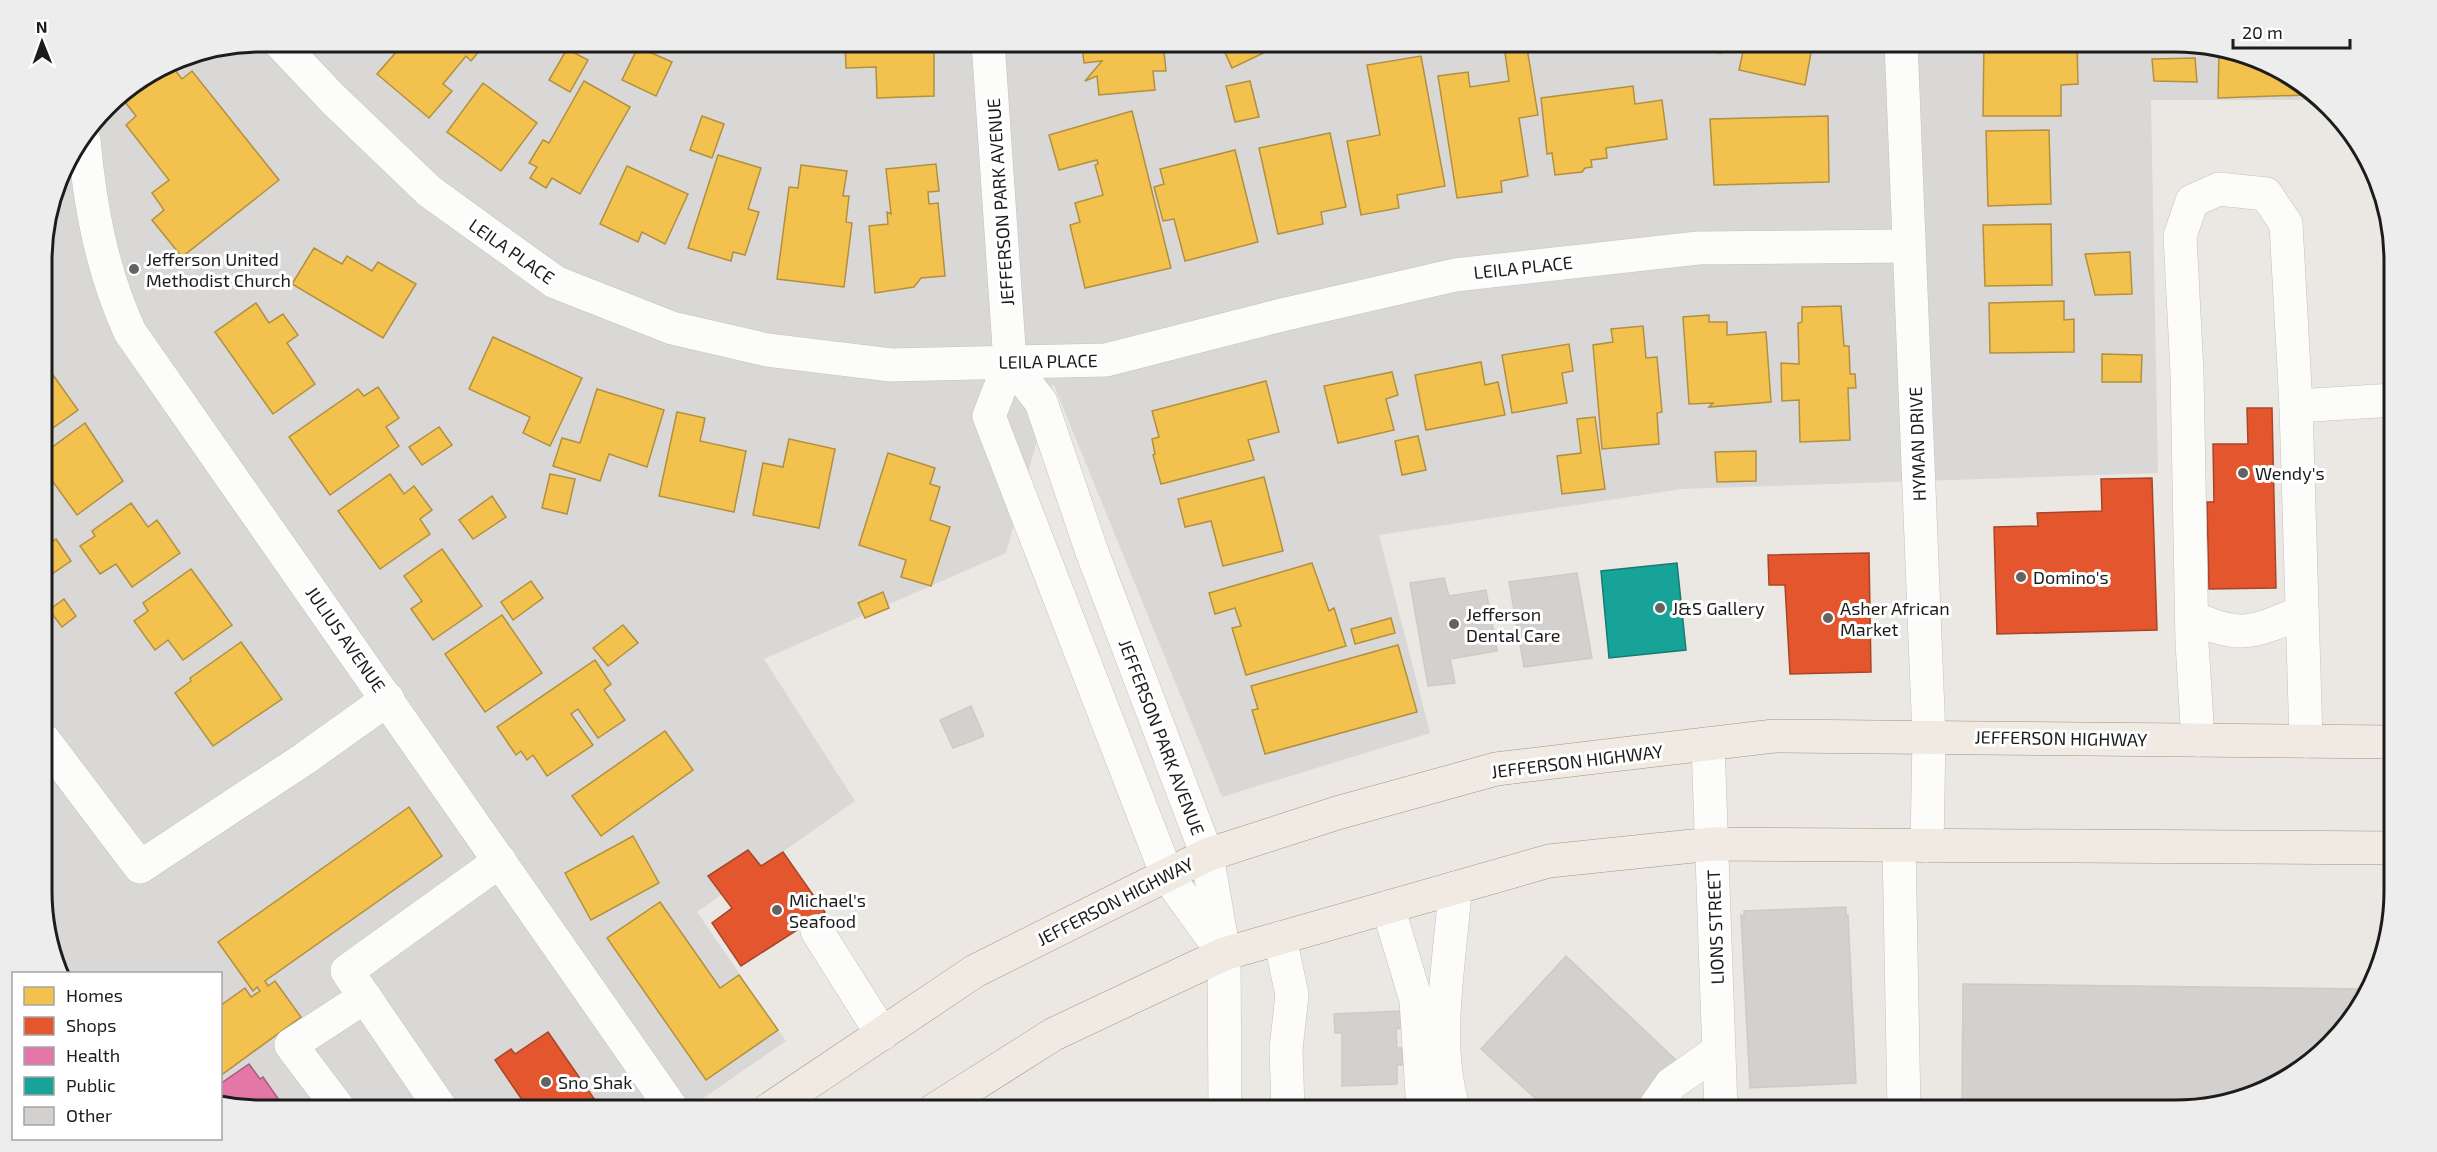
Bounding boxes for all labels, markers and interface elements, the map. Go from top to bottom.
north arrow [12,12,72,72]
scale bar [2233,12,2350,50]
text: N [36,17,48,36]
text: 20 m [2242,21,2283,43]
street label: JEFFERSON PARK AVENUE [982,97,1018,307]
street label: LEILA PLACE [465,213,559,289]
place label: Jefferson United Methodist Church [146,248,291,291]
street label: LEILA PLACE [1472,251,1574,283]
marker: Jefferson United Methodist Church [127,262,141,276]
street label: LEILA PLACE [998,349,1098,373]
street label: HYMAN DRIVE [1904,386,1930,502]
place label: Wendy's [2255,462,2325,484]
marker: Wendy's [2236,466,2250,480]
place label: Domino's [2033,566,2109,588]
marker: Domino's [2014,570,2028,584]
street label: JULIUS AVENUE [301,582,391,696]
place label: J&S Gallery [1672,597,1765,619]
place label: Asher African Market [1840,597,1950,640]
marker: J&S Gallery [1653,601,1667,615]
place label: Jefferson Dental Care [1466,603,1561,646]
marker: Asher African Market [1821,611,1835,625]
marker: Jefferson Dental Care [1447,617,1461,631]
street label: JEFFERSON PARK AVENUE [1114,636,1210,838]
street label: JEFFERSON HIGHWAY [1974,725,2148,751]
street label: JEFFERSON HIGHWAY [1490,739,1665,782]
street label: JEFFERSON HIGHWAY [1033,852,1198,950]
street label: LIONS STREET [1702,869,1728,985]
place label: Michael's Seafood [789,889,866,932]
marker: Michael's Seafood [770,903,784,917]
legend [12,972,222,1140]
text: Homes [66,984,123,1006]
text: Shops [66,1014,116,1036]
text: Health [66,1044,120,1066]
place label: Sno Shak [558,1071,632,1093]
text: Public [66,1074,116,1096]
marker: Sno Shak [539,1075,553,1089]
text: Other [66,1104,112,1126]

